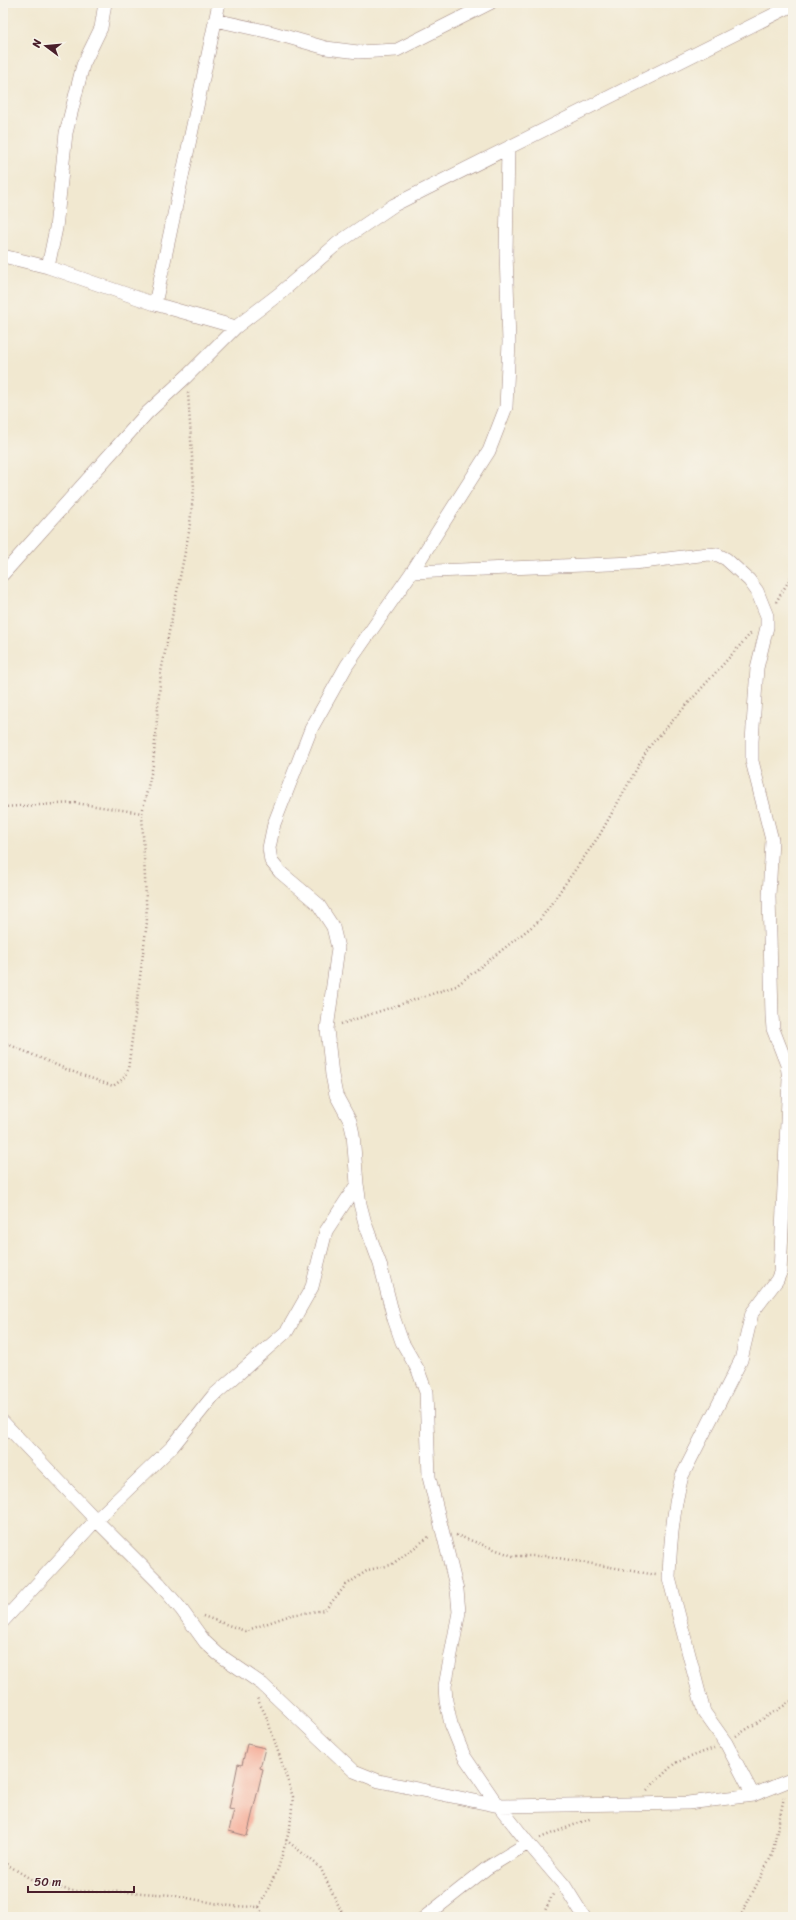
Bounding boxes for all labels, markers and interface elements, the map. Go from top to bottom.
north arrow [26,26,66,66]
text: N [26,37,47,51]
scale bar [28,1868,134,1894]
text: 50 m [34,1871,61,1893]

